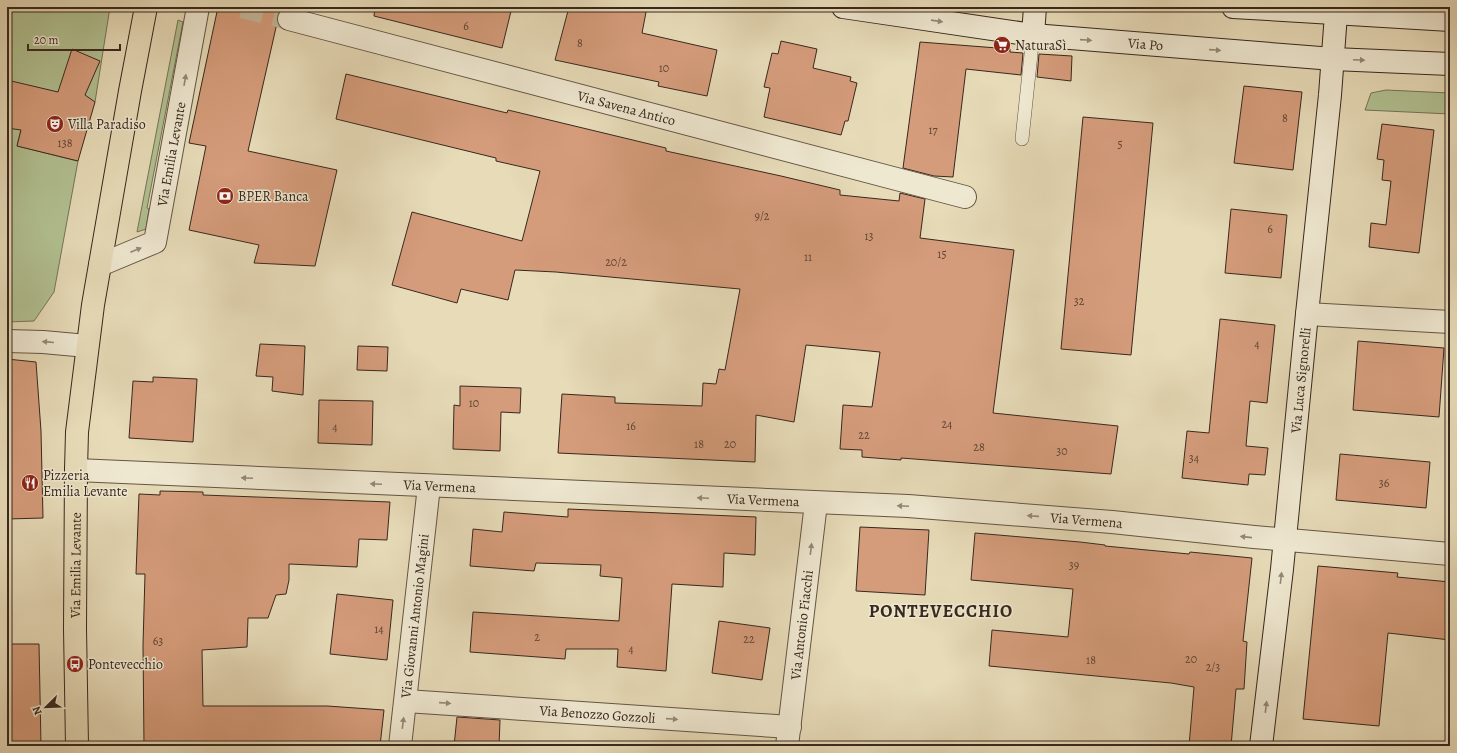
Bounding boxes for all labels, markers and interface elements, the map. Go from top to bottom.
house number: 6 [463,18,469,34]
one-way arrow [931,18,943,24]
scale bar [28,26,120,52]
text: 20 m [34,32,58,48]
street label: Via Po [1126,34,1164,55]
house number: 8 [577,35,583,51]
supermarket icon: NaturaSì [992,35,1012,55]
place label: NaturaSì [1015,36,1066,55]
one-way arrow [1080,36,1092,43]
one-way arrow [1209,46,1221,53]
one-way arrow [1353,57,1366,63]
house number: 10 [659,60,669,76]
one-way arrow [182,74,188,86]
street label: Via Savena Antico [574,86,678,130]
street label: Via Emilia Levante [153,100,190,209]
house number: 8 [1282,110,1288,126]
theatre icon: Villa Paradiso [45,114,65,134]
place label: Villa Paradiso [67,115,146,134]
house number: 17 [928,122,939,138]
house number: 138 [58,135,73,151]
house number: 5 [1117,136,1123,152]
bank icon: BPER Banca [215,186,235,206]
place label: BPER Banca [238,187,309,206]
house number: 9/2 [754,208,770,224]
house number: 6 [1267,221,1273,237]
house number: 13 [864,228,874,244]
house number: 15 [937,246,947,262]
one-way arrow [130,247,142,253]
house number: 11 [804,249,812,265]
house number: 20/2 [605,254,627,270]
house number: 32 [1074,293,1085,309]
street label: Via Luca Signorelli [1286,326,1316,435]
house number: 4 [1254,336,1260,352]
one-way arrow [42,339,54,346]
house number: 10 [469,395,479,411]
house number: 24 [941,416,953,432]
house number: 16 [626,418,636,434]
house number: 4 [332,419,338,435]
house number: 22 [858,427,870,443]
house number: 18 [694,436,704,452]
house number: 20 [724,436,736,452]
house number: 28 [973,439,985,455]
house number: 30 [1056,443,1068,459]
house number: 34 [1189,450,1200,466]
place label: Pizzeria Emilia Levante [43,466,128,501]
restaurant icon: Pizzeria Emilia Levante [20,473,40,493]
one-way arrow [240,475,253,481]
street label: Via Vermena [402,475,477,497]
house number: 36 [1379,475,1390,491]
one-way arrow [370,480,382,487]
street label: Via Vermena [726,489,800,511]
one-way arrow [696,495,709,501]
one-way arrow [896,503,909,509]
street label: Via Vermena [1049,508,1124,533]
street label: Via Emilia Levante [66,512,86,619]
one-way arrow [1027,512,1039,519]
street label: Via Giovanni Antonio Magini [396,533,434,700]
one-way arrow [1240,533,1252,540]
one-way arrow [807,543,814,555]
house number: 39 [1069,557,1079,573]
street label: Via Antonio Fiacchi [786,569,818,682]
one-way arrow [1278,572,1284,584]
district label: PONTEVECCHIO [869,599,1013,623]
house number: 14 [374,621,384,637]
house number: 2 [534,629,540,645]
house number: 22 [743,631,755,647]
house number: 63 [153,633,163,649]
house number: 4 [628,641,634,657]
house number: 20 [1185,651,1197,667]
house number: 18 [1086,652,1096,668]
bus stop icon: Pontevecchio [65,654,85,674]
place label: Pontevecchio [88,655,163,674]
house number: 2/3 [1206,659,1220,675]
north arrow [26,687,66,727]
one-way arrow [439,700,451,707]
street label: Via Benozzo Gozzoli [538,701,656,728]
one-way arrow [1262,701,1269,713]
text: N [29,704,46,717]
one-way arrow [666,715,678,722]
one-way arrow [400,717,406,729]

